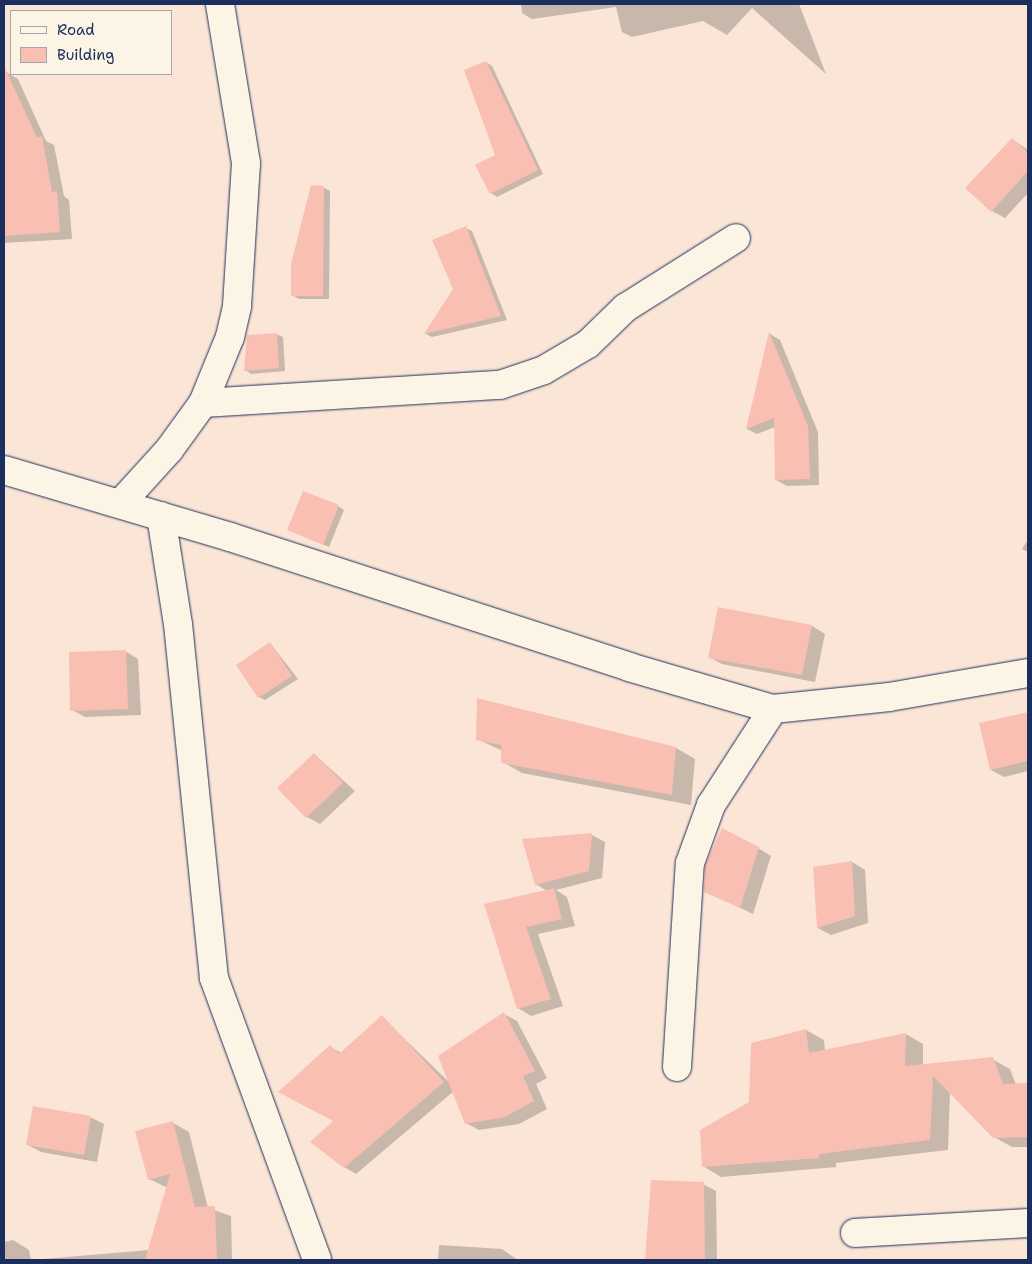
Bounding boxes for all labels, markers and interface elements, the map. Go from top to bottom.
legend [10,10,172,75]
text: Road [57,20,95,40]
text: Building [57,45,114,65]

